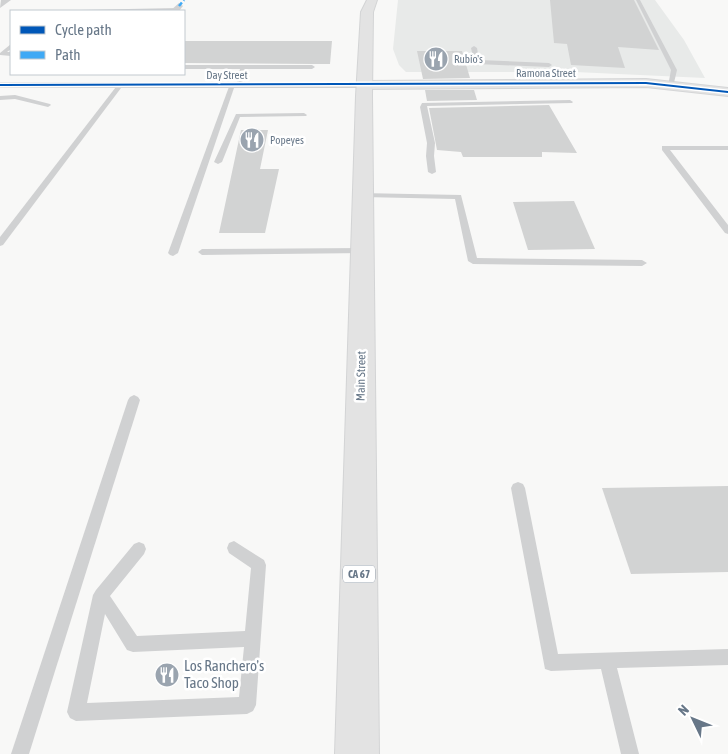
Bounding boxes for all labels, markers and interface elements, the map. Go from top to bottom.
legend [10,10,185,75]
text: Cycle path [55,21,112,38]
text: Path [55,46,81,63]
restaurant icon: Rubio's [423,46,449,72]
place label: Rubio's [454,53,483,65]
street label: Ramona Street [516,67,576,79]
street label: Day Street [206,69,248,81]
restaurant icon: Popeyes [239,127,265,153]
place label: Popeyes [270,134,304,146]
street label: Main Street [354,350,368,401]
road number: CA 67 [343,566,375,582]
place label: Los Ranchero's Taco Shop [184,657,264,691]
restaurant icon: Los Ranchero's Taco Shop [154,662,180,688]
north arrow [668,694,718,744]
text: N [675,702,692,719]

